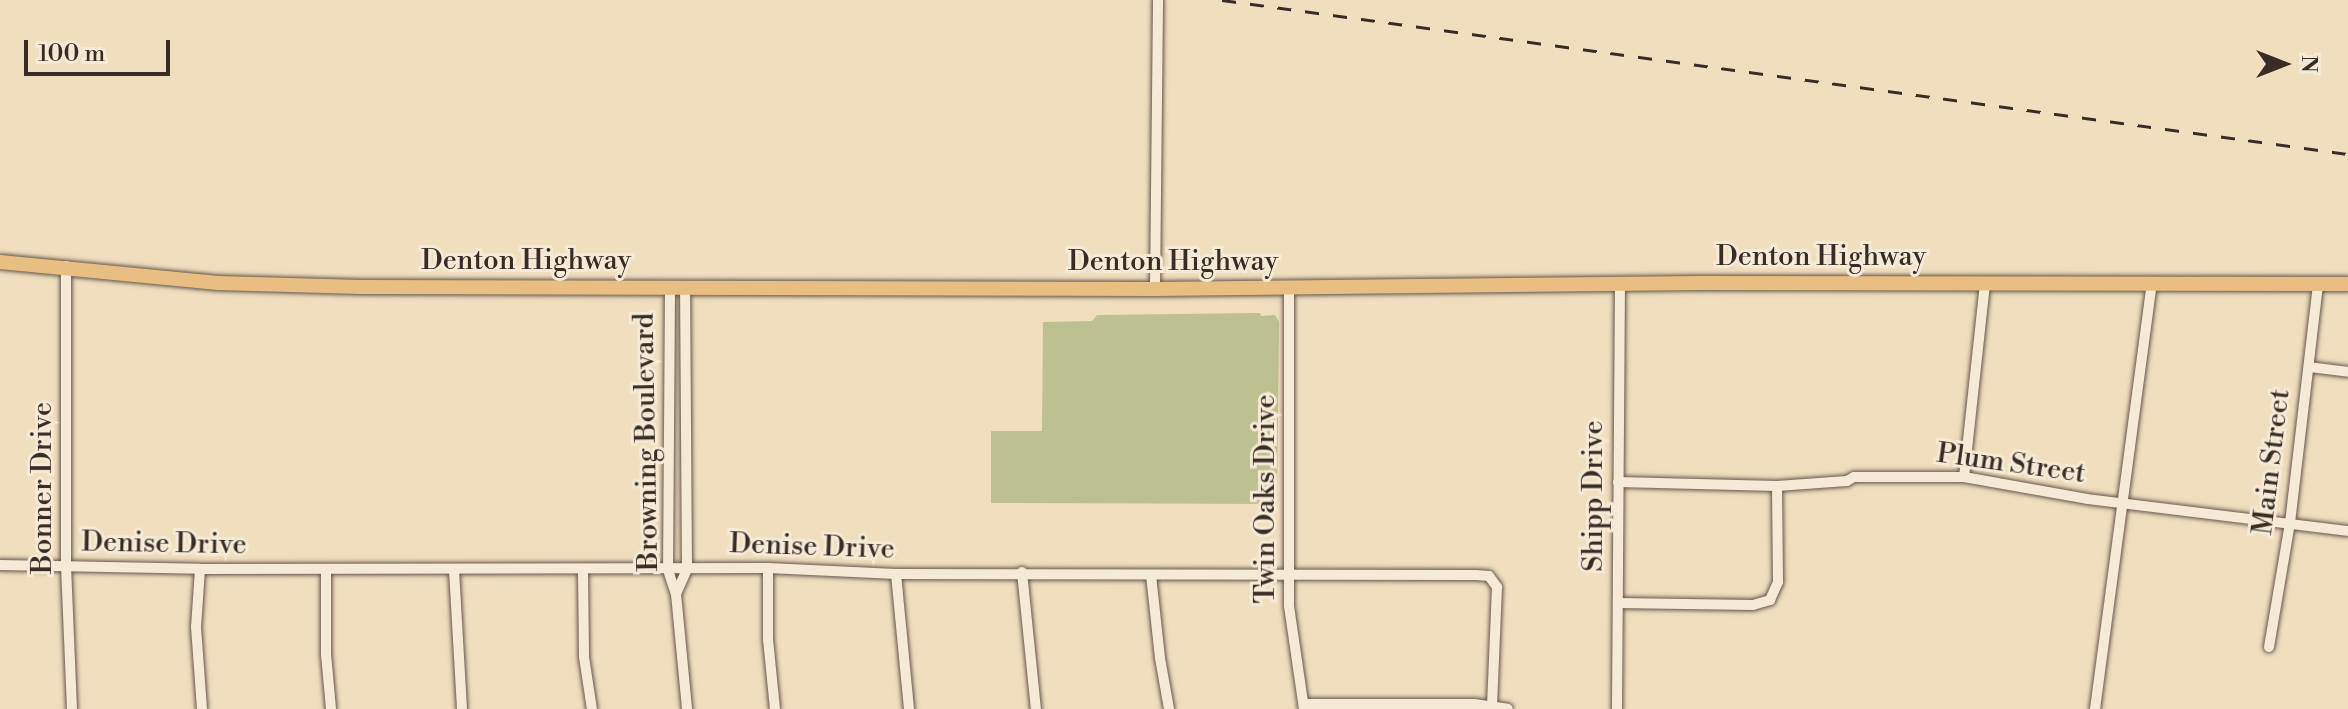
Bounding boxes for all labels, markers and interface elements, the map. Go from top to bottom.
scale bar [28,24,174,74]
north arrow [2244,24,2324,104]
text: 100 m [38,39,105,69]
text: N [2295,55,2322,73]
street label: Denton Highway [1716,240,1926,274]
street label: Denton Highway [421,244,631,278]
street label: Denton Highway [1068,245,1278,279]
street label: Browning Boulevard [628,313,666,571]
street label: Main Street [2246,387,2298,537]
street label: Twin Oaks Drive [1249,394,1283,604]
street label: Bonner Drive [26,402,60,574]
street label: Shipp Drive [1577,420,1611,572]
street label: Plum Street [1935,437,2087,491]
street label: Denise Drive [81,526,247,562]
street label: Denise Drive [729,527,895,567]

